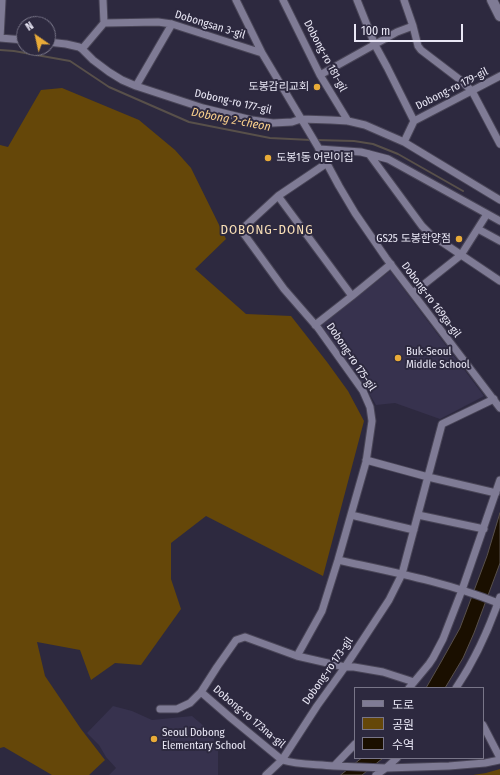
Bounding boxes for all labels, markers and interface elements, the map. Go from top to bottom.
street label: Dobongsan 3-gil [173,8,247,42]
north arrow [16,16,56,56]
scale bar [356,16,465,42]
street label: Dobong-ro 181-gil [301,18,349,94]
text: N [23,19,36,34]
text: 100 m [361,24,390,38]
street label: Dobong-ro 179-gil [414,65,490,113]
place label: 도봉감리교회 [248,80,309,94]
marker: 도봉감리교회 [312,82,322,92]
street label: Dobong-ro 177-gil [193,87,273,117]
water label: Dobong 2-cheon [190,105,272,135]
place label: 도봉1동 어린이집 [276,151,354,165]
marker: 도봉1동 어린이집 [263,153,273,163]
district label: DOBONG-DONG [220,222,314,238]
place label: GS25 도봉한양점 [376,232,451,246]
marker: GS25 도봉한양점 [454,234,464,244]
street label: Dobong-ro 169ga-gil [398,260,464,340]
street label: Dobong-ro 175-gil [323,320,379,394]
place label: Buk-Seoul Middle School [406,345,470,371]
marker: Buk-Seoul Middle School [393,353,403,363]
street label: Dobong-ro 173-gil [300,635,356,707]
street label: Dobong-ro 173na-gil [210,683,288,751]
legend [354,687,484,759]
text: 도로 [392,698,414,712]
text: 공원 [392,718,414,732]
place label: Seoul Dobong Elementary School [162,726,246,752]
marker: Seoul Dobong Elementary School [149,734,159,744]
text: 수역 [392,738,414,752]

